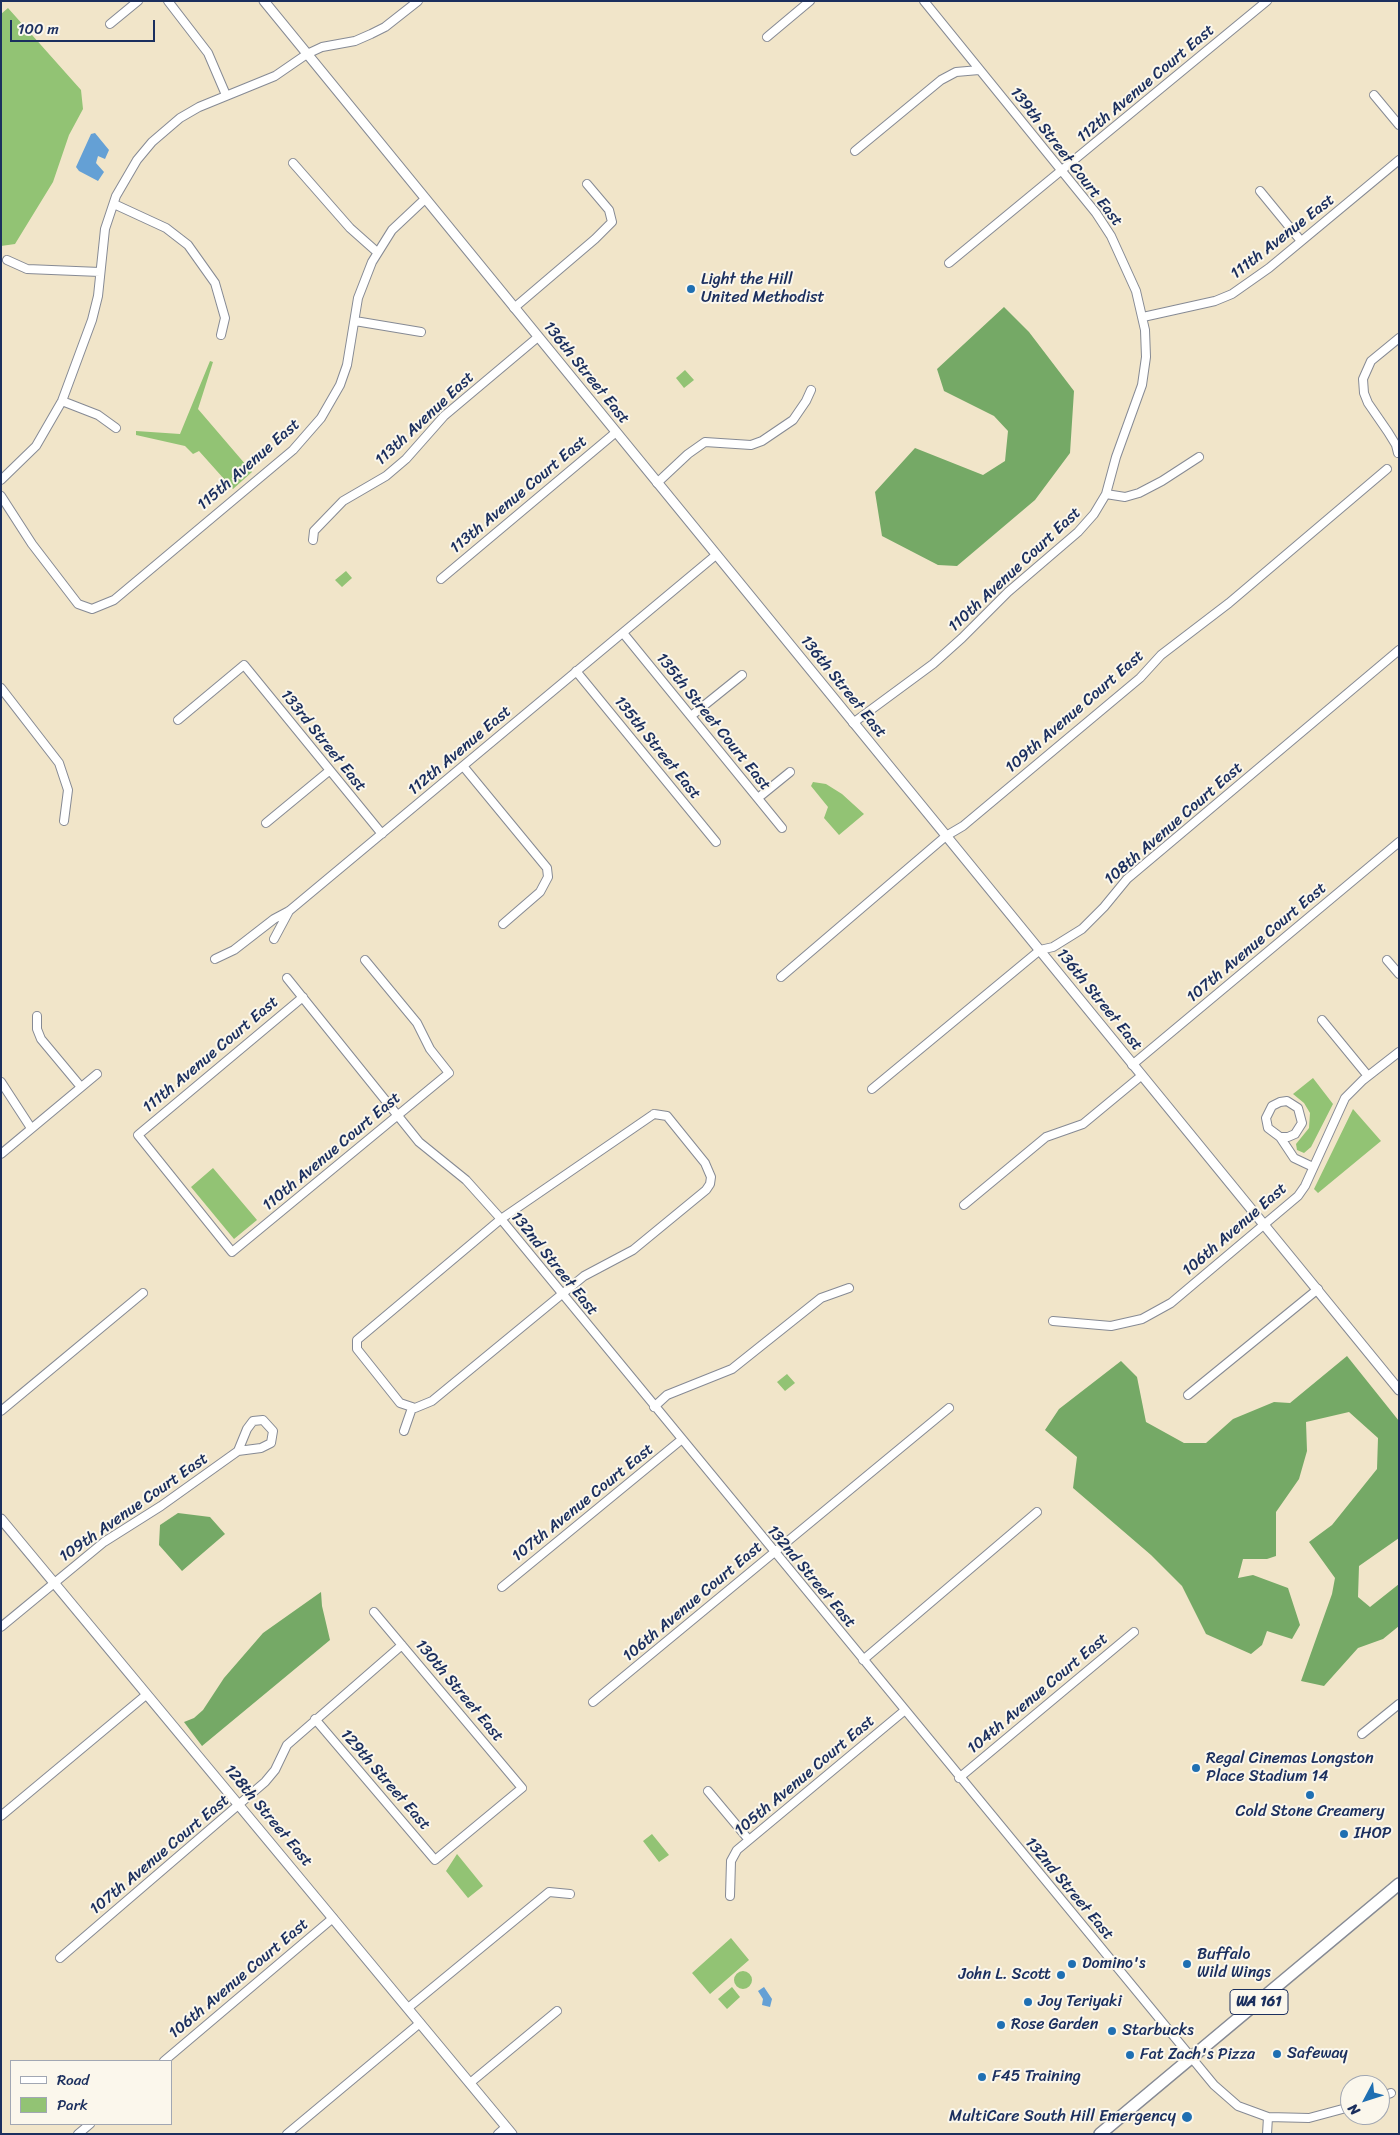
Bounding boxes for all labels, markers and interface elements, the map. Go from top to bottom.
scale bar [12,10,158,42]
text: 100 m [18,16,59,42]
street label: 112th Avenue Court East [1073,21,1219,147]
street label: 139th Street Court East [1006,84,1126,230]
street label: 111th Avenue East [1227,190,1339,284]
place label: Light the Hill United Methodist [701,270,824,308]
marker: Light the Hill United Methodist [685,283,697,295]
street label: 136th Street East [539,318,633,428]
street label: 113th Avenue East [371,368,479,470]
street label: 115th Avenue East [194,415,304,515]
street label: 113th Avenue Court East [447,432,591,558]
street label: 110th Avenue Court East [945,504,1085,636]
street label: 136th Street East [796,632,890,742]
street label: 109th Avenue Court East [1002,647,1148,777]
street label: 135th Street Court East [652,649,774,795]
street label: 133rd Street East [276,686,370,796]
street label: 135th Street East [610,693,704,803]
street label: 112th Avenue East [404,702,516,800]
street label: 108th Avenue Court East [1101,759,1247,889]
street label: 107th Avenue Court East [1183,879,1331,1007]
street label: 136th Street East [1052,945,1146,1055]
street label: 111th Avenue Court East [139,993,283,1117]
street label: 110th Avenue Court East [259,1089,405,1215]
street label: 106th Avenue East [1179,1179,1291,1281]
street label: 132nd Street East [506,1208,602,1320]
street label: 107th Avenue Court East [508,1440,658,1566]
street label: 109th Avenue Court East [56,1449,212,1567]
street label: 132nd Street East [763,1522,859,1632]
street label: 106th Avenue Court East [619,1538,767,1666]
street label: 104th Avenue Court East [964,1630,1112,1758]
street label: 130th Street East [411,1636,507,1746]
street label: 105th Avenue Court East [731,1712,879,1840]
street label: 129th Street East [336,1726,434,1834]
place label: Regal Cinemas Longston Place Stadium 14 [1206,1749,1374,1787]
street label: 128th Street East [220,1761,316,1871]
marker: Regal Cinemas Longston Place Stadium 14 [1190,1762,1202,1774]
marker: Cold Stone Creamery [1304,1789,1316,1801]
street label: 107th Avenue Court East [86,1791,234,1919]
place label: Cold Stone Creamery [1235,1802,1385,1822]
place label: IHOP [1354,1824,1391,1844]
marker: IHOP [1338,1828,1350,1840]
street label: 132nd Street East [1021,1834,1117,1944]
street label: 106th Avenue Court East [165,1915,313,2043]
place label: Buffalo Wild Wings [1197,1945,1271,1983]
place label: Domino's [1082,1954,1146,1974]
marker: Domino's [1066,1958,1078,1970]
marker: Buffalo Wild Wings [1181,1958,1193,1970]
place label: John L. Scott [958,1965,1051,1985]
marker: John L. Scott [1055,1969,1067,1981]
road number: WA 161 [1230,1990,1288,2014]
place label: Joy Teriyaki [1038,1992,1122,2012]
marker: Joy Teriyaki [1022,1996,1034,2008]
place label: Rose Garden [1011,2015,1098,2035]
marker: Rose Garden [995,2019,1007,2031]
place label: Starbucks [1122,2021,1194,2041]
marker: Starbucks [1106,2025,1118,2037]
place label: Safeway [1287,2044,1348,2064]
place label: Fat Zach's Pizza [1140,2045,1255,2065]
marker: Safeway [1271,2048,1283,2060]
marker: Fat Zach's Pizza [1124,2049,1136,2061]
legend [10,2060,172,2125]
text: Road [57,2067,89,2093]
place label: F45 Training [992,2067,1081,2087]
marker: F45 Training [976,2071,988,2083]
north arrow [1340,2075,1390,2125]
text: Park [57,2092,88,2118]
text: N [1341,2098,1367,2121]
place label: MultiCare South Hill Emergency [949,2107,1176,2127]
marker: MultiCare South Hill Emergency [1180,2110,1194,2124]

